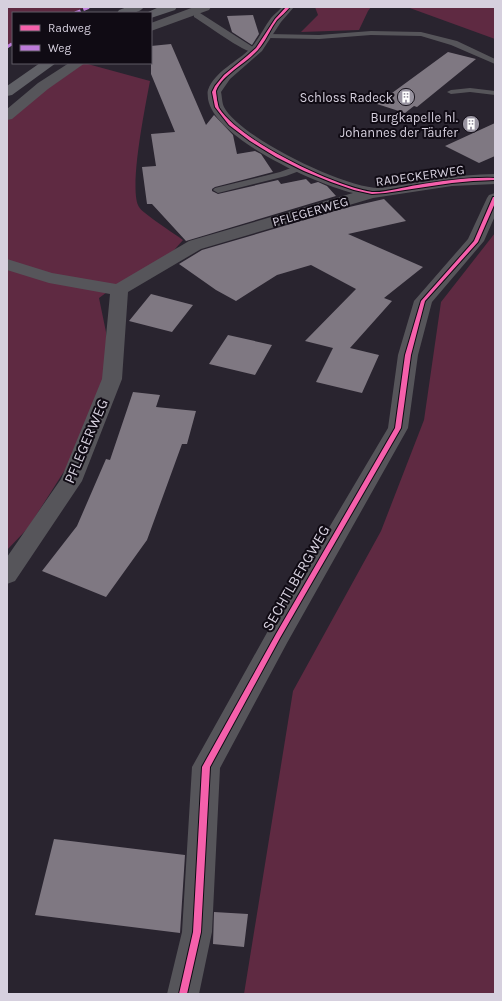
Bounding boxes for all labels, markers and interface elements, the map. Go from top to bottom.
legend [12,12,152,64]
text: Radweg [48,21,91,35]
text: Weg [48,41,72,55]
building icon: Schloss Radeck [396,87,416,107]
place label: Schloss Radeck [300,90,393,105]
place label: Burgkapelle hl. Johannes der Täufer [340,110,458,140]
building icon: Burgkapelle hl. Johannes der Täufer [461,114,481,134]
street label: RADECKERWEG [375,162,466,189]
street label: PFLEGERWEG [270,193,350,229]
street label: PFLEGERWEG [60,396,112,486]
street label: SECHTLBERGWEG [258,522,334,634]

